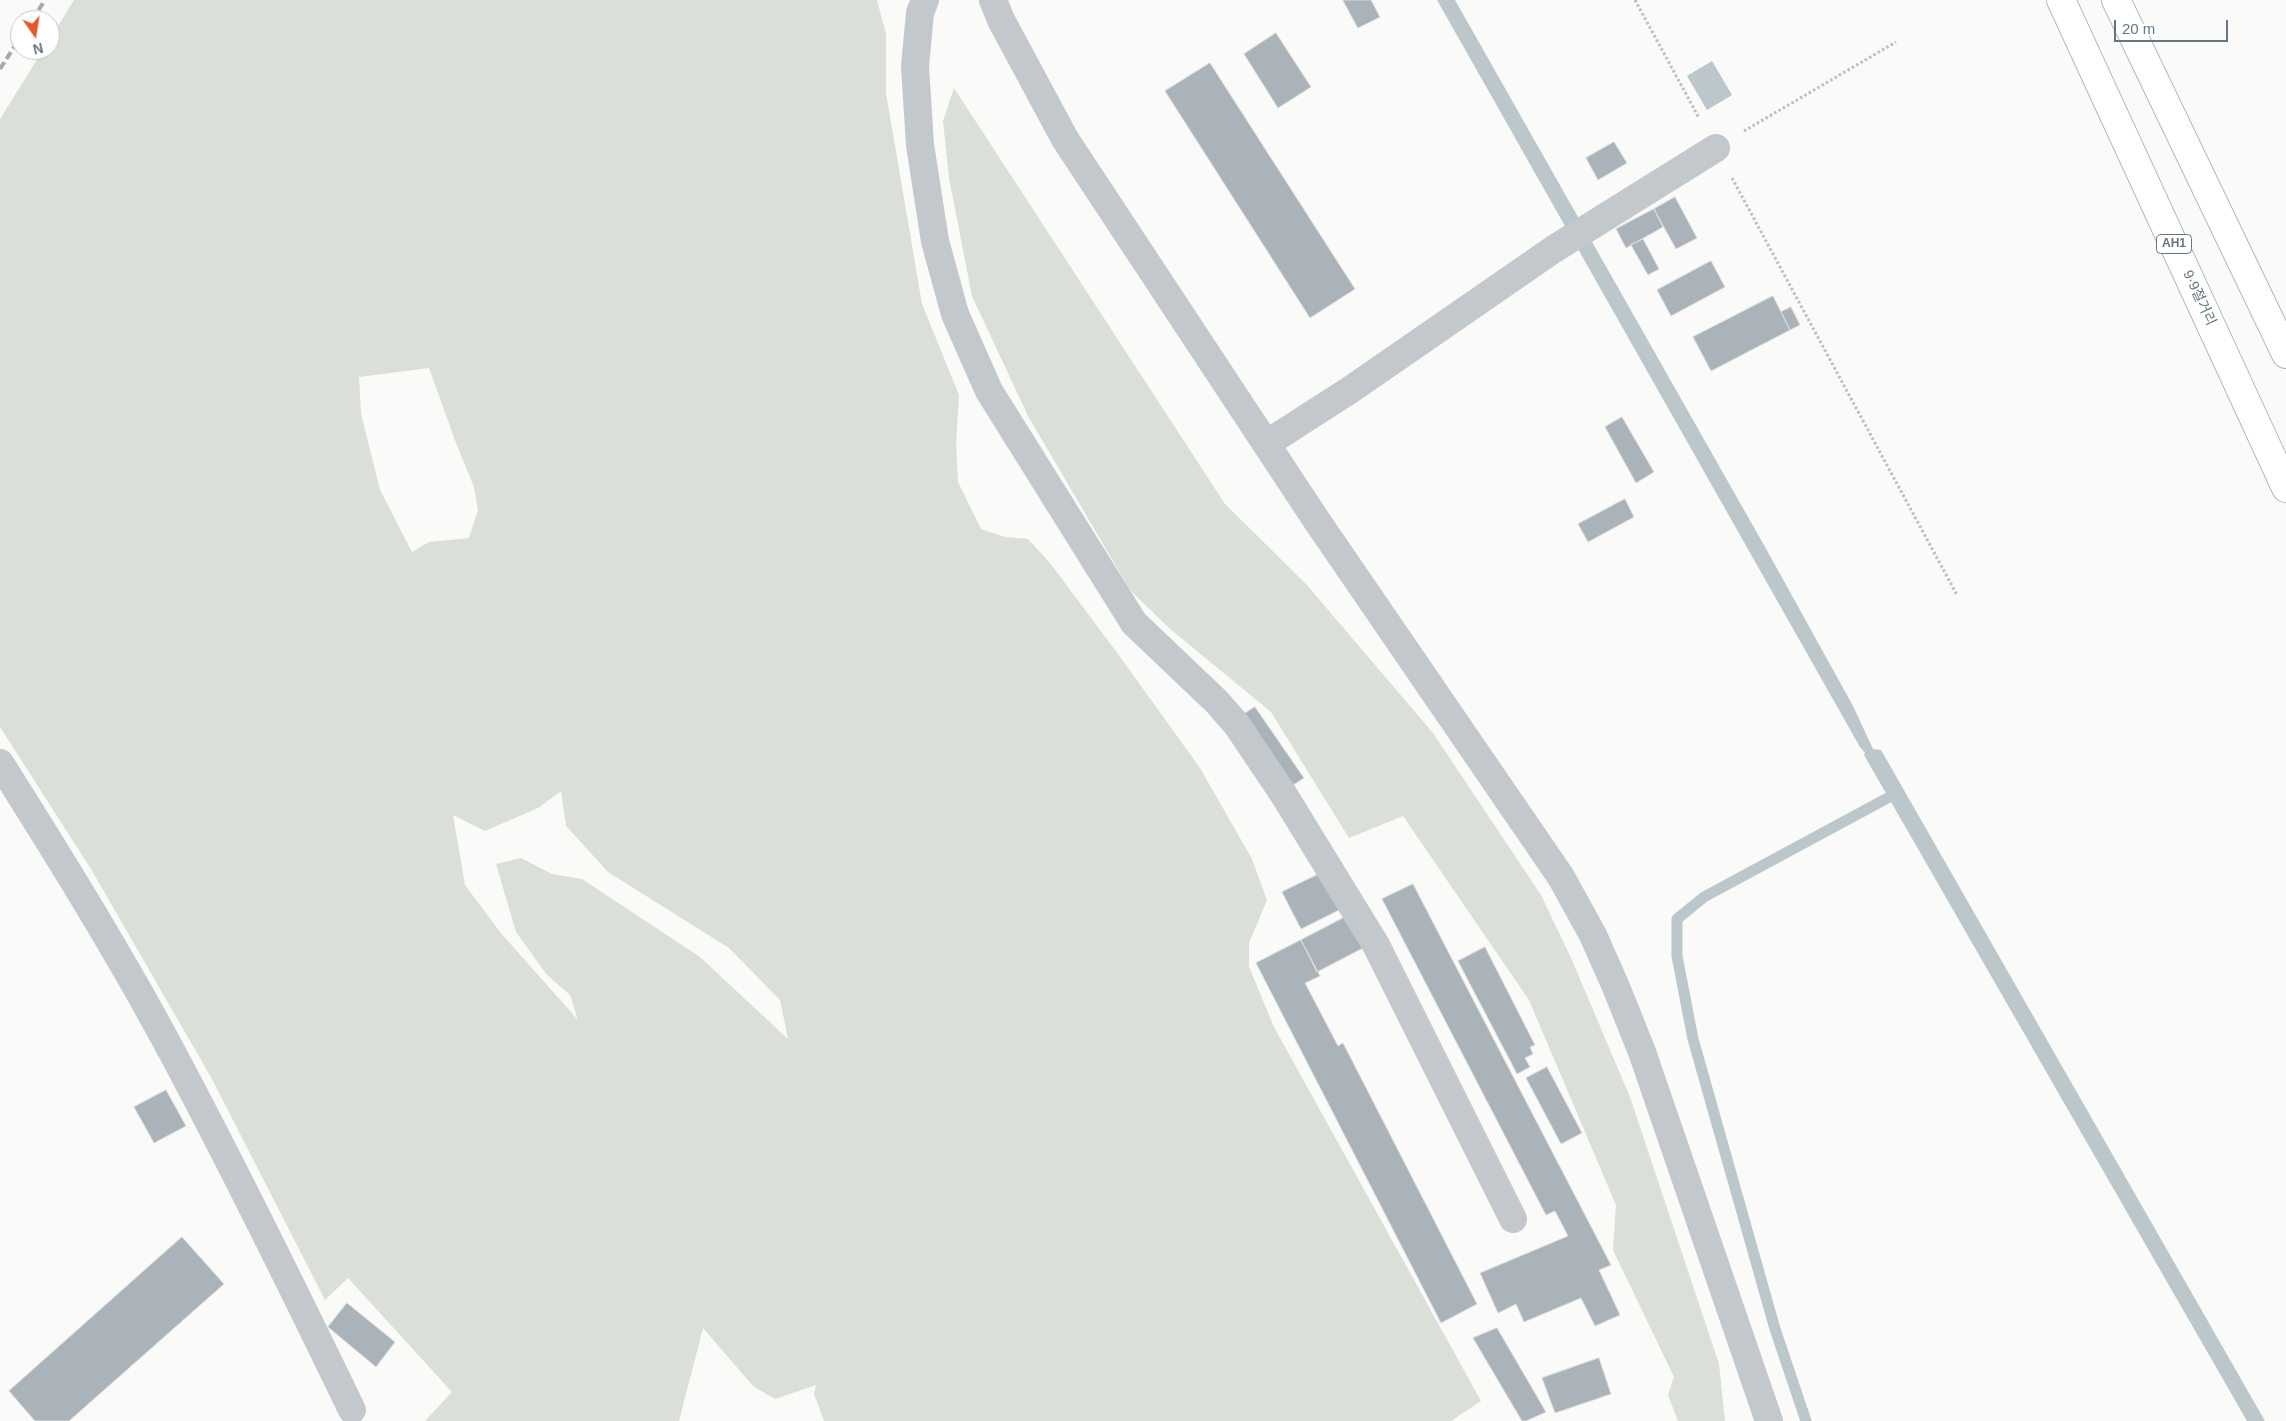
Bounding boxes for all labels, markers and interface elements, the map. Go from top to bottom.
north arrow [10,10,60,60]
scale bar [2116,10,2230,42]
text: 20 m [2122,20,2155,37]
text: N [31,40,45,58]
road number: AH1 [2156,234,2192,253]
street label: 9·9절거리 [2179,268,2219,328]

